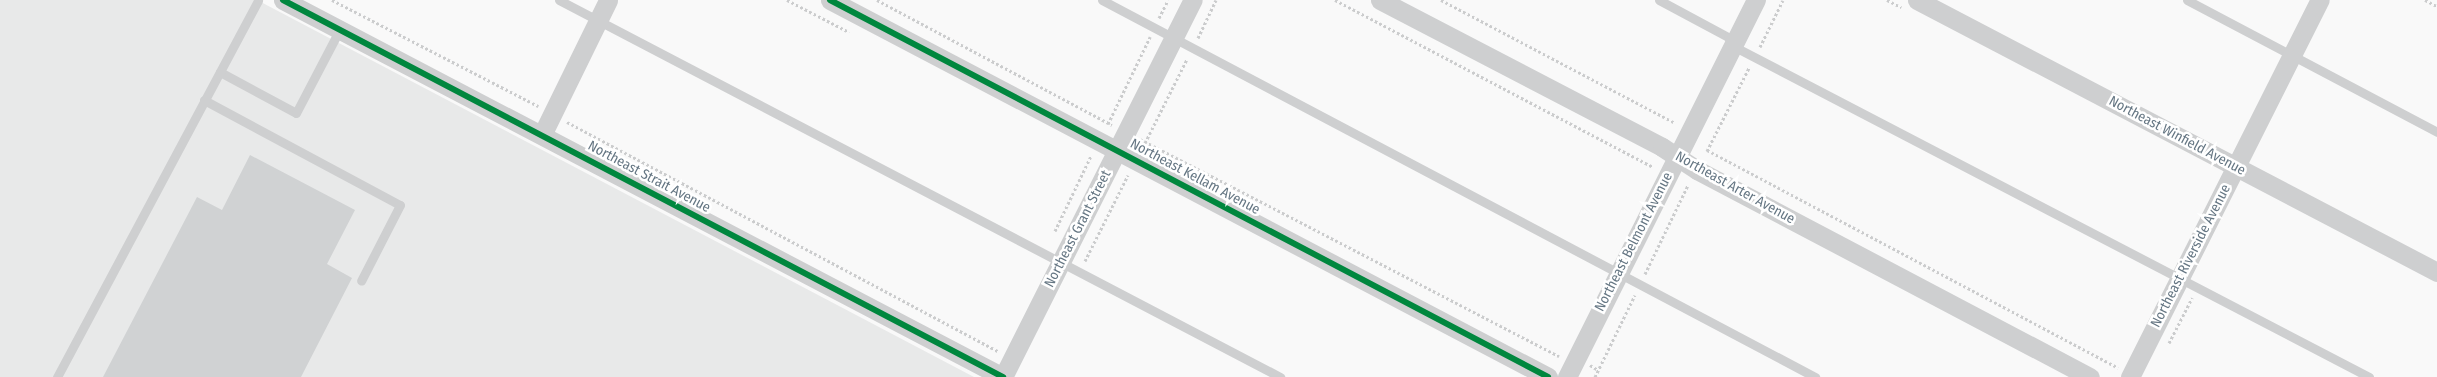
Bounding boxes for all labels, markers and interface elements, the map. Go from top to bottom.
street label: Northeast Winfield Avenue [2106,93,2248,179]
street label: Northeast Kellam Avenue [1127,136,1263,218]
street label: Northeast Strait Avenue [585,138,713,216]
street label: Northeast Arter Avenue [1672,148,1798,228]
street label: Northeast Grant Street [1041,168,1115,290]
street label: Northeast Belmont Avenue [1592,170,1676,314]
street label: Northeast Riverside Avenue [2148,182,2234,330]

